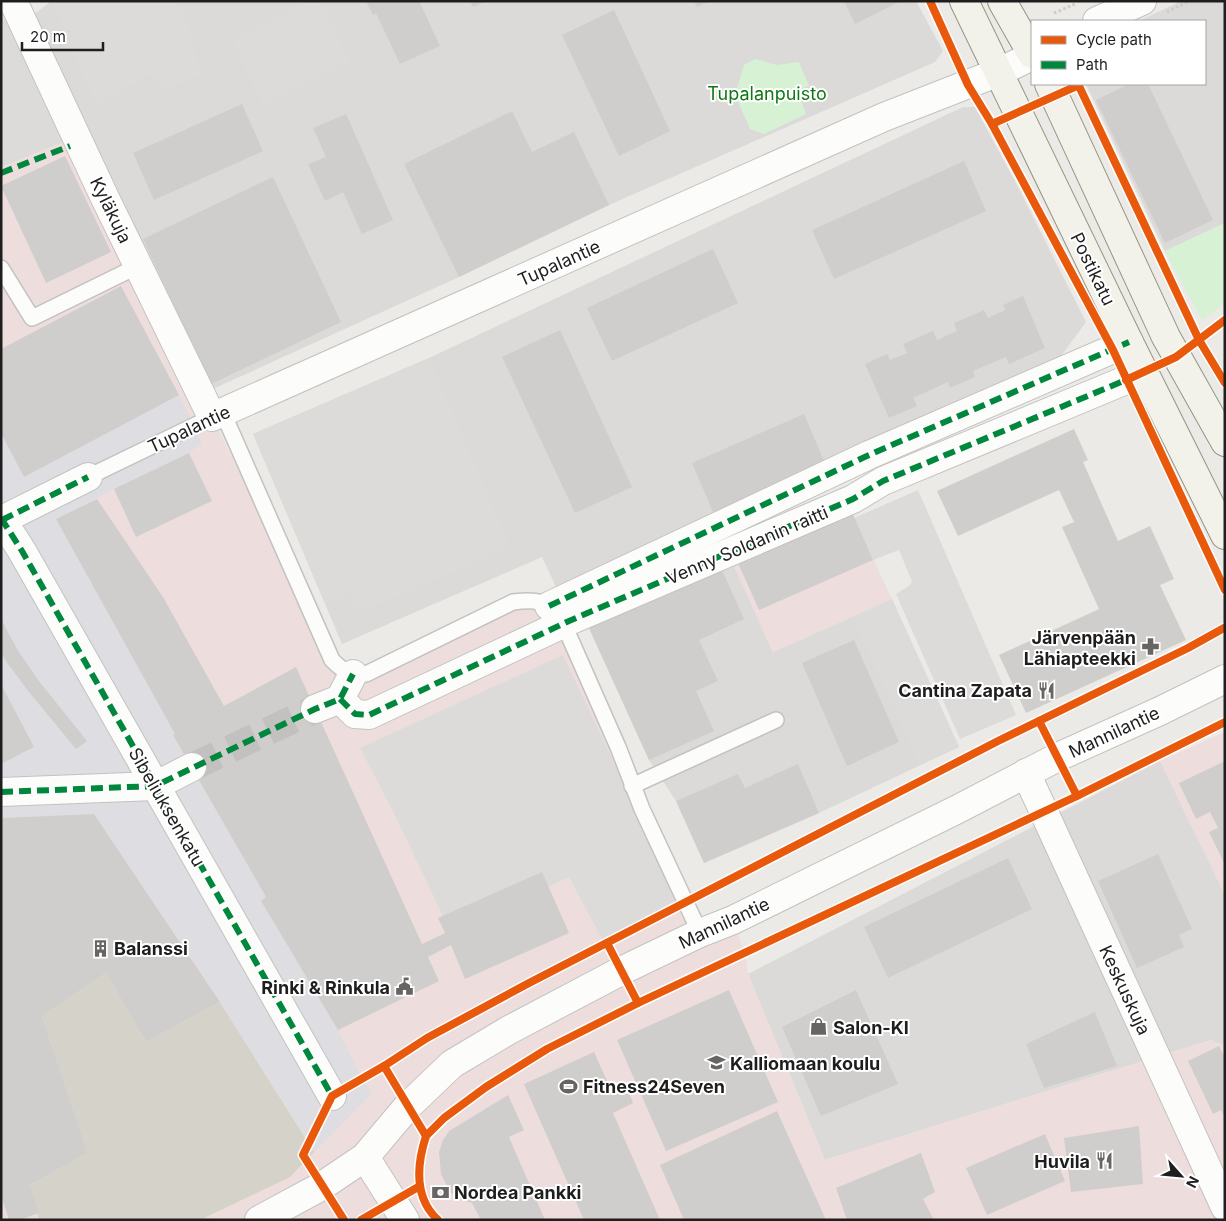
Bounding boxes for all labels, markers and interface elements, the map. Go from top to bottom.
scale bar [22,20,104,52]
legend [1031,20,1206,85]
text: 20 m [30,27,66,46]
text: Cycle path [1076,30,1152,49]
text: Path [1076,55,1108,74]
park label: Tupalanpuisto [707,83,827,104]
street label: Kyläkuja [86,173,136,247]
street label: Postikatu [1066,229,1120,309]
street label: Tupalantie [514,235,604,291]
street label: Tupalantie [145,401,233,457]
street label: Venny Soldanin raitti [663,501,831,589]
place label: Järvenpään Lähiapteekki [1024,627,1136,669]
pharmacy icon: Järvenpään Lähiapteekki [1140,637,1160,657]
place label: Cantina Zapata [898,680,1032,701]
restaurant icon: Cantina Zapata [1036,680,1056,700]
street label: Mannilantie [1065,702,1163,762]
street label: Sibeliuksenkatu [124,744,210,870]
street label: Mannilantie [675,893,773,953]
building icon: Balanssi [90,938,110,958]
place label: Balanssi [114,938,188,959]
street label: Keskuskuja [1095,942,1155,1038]
place label: Rinki & Rinkula [261,977,390,998]
public building icon: Rinki & Rinkula [394,977,414,997]
shop icon: Salon-KI [809,1017,829,1037]
place label: Salon-KI [833,1017,909,1038]
school or university icon: Kalliomaan koulu [706,1053,726,1073]
place label: Kalliomaan koulu [730,1053,880,1074]
sports icon: Fitness24Seven [559,1076,579,1096]
place label: Fitness24Seven [583,1076,725,1097]
place label: Huvila [1034,1151,1090,1172]
restaurant icon: Huvila [1094,1151,1114,1171]
north arrow [1156,1151,1206,1201]
text: N [1183,1174,1203,1191]
bank icon: Nordea Pankki [430,1182,450,1202]
place label: Nordea Pankki [454,1182,581,1203]

